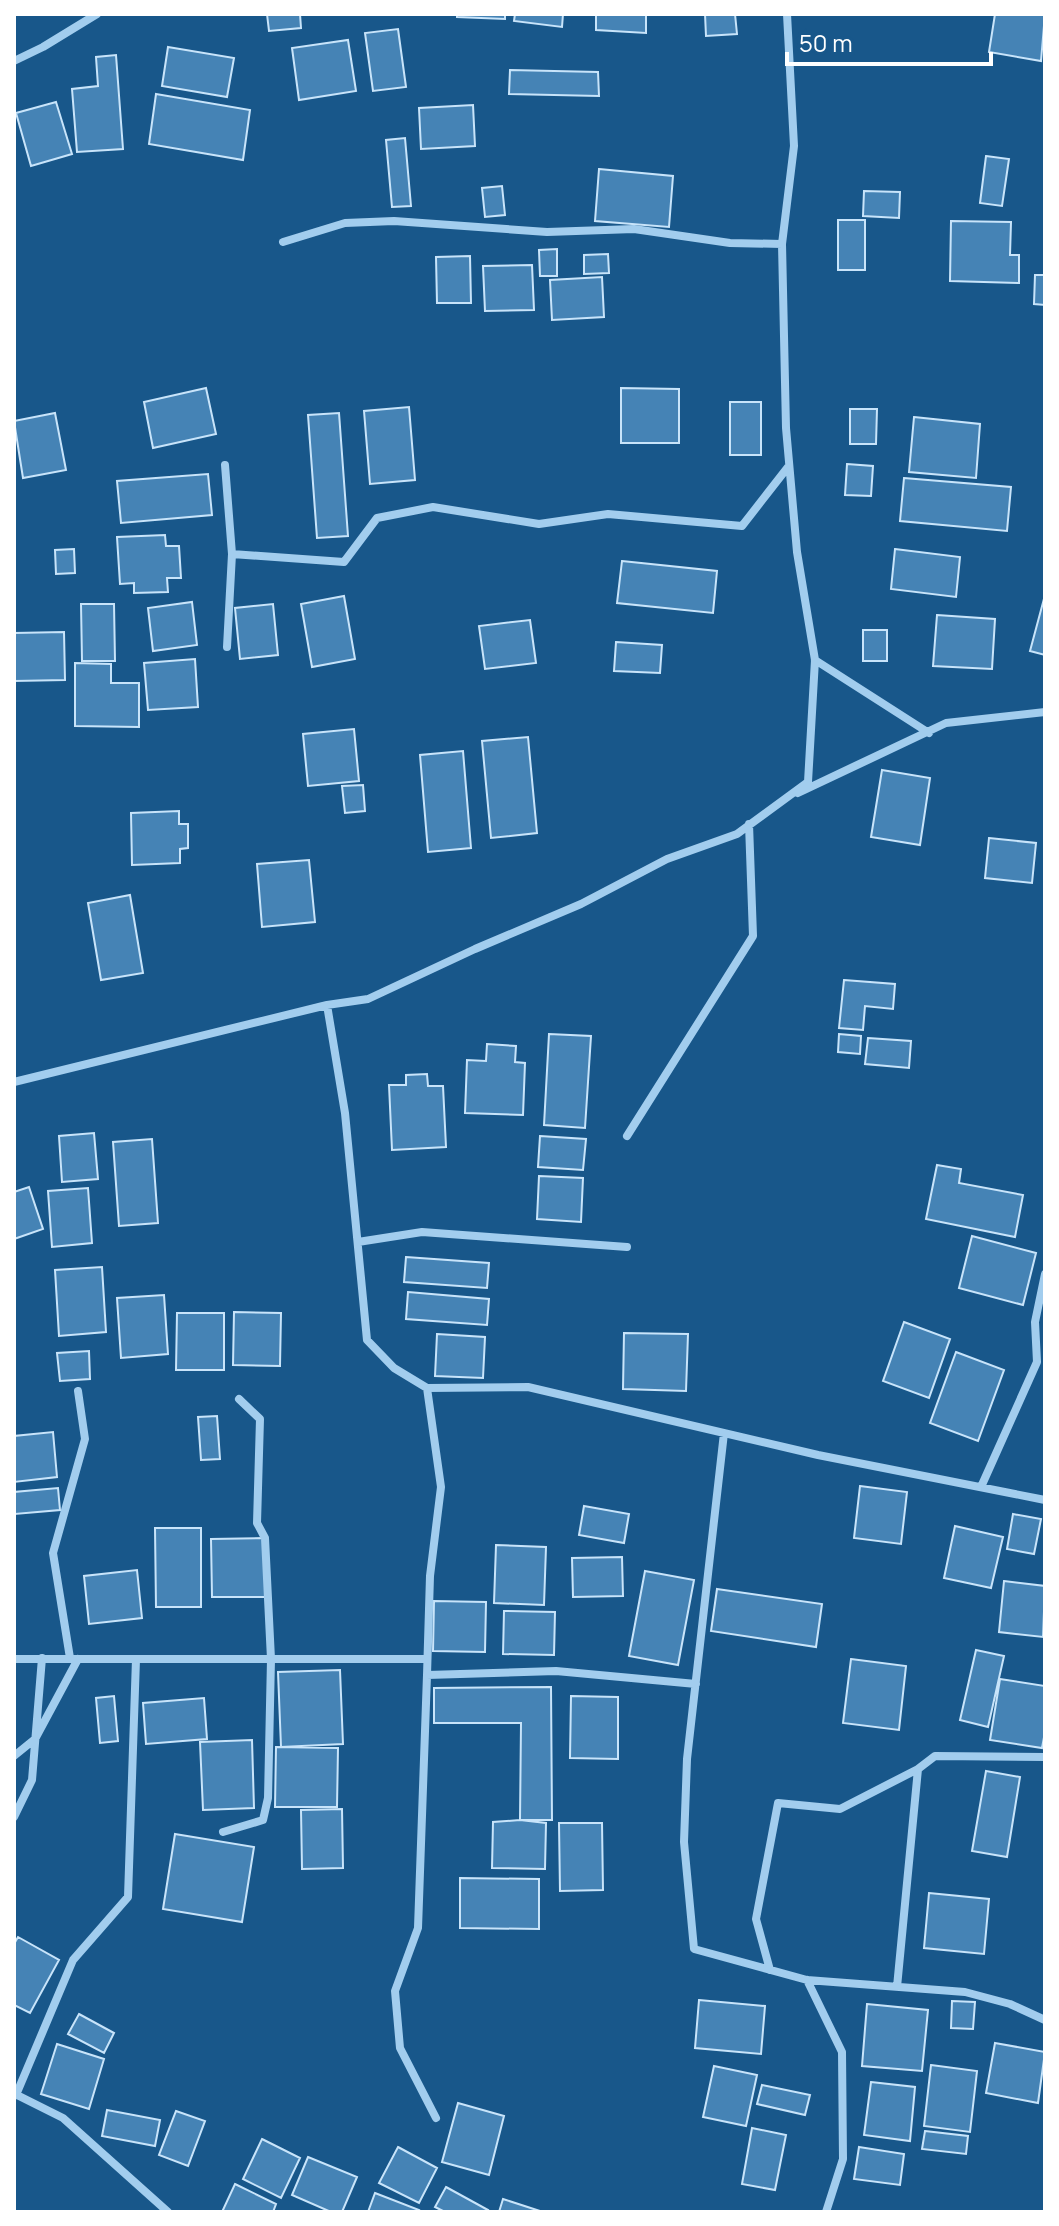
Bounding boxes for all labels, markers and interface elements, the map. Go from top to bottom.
scale bar [787,16,991,66]
text: 50 m [799,26,853,59]

